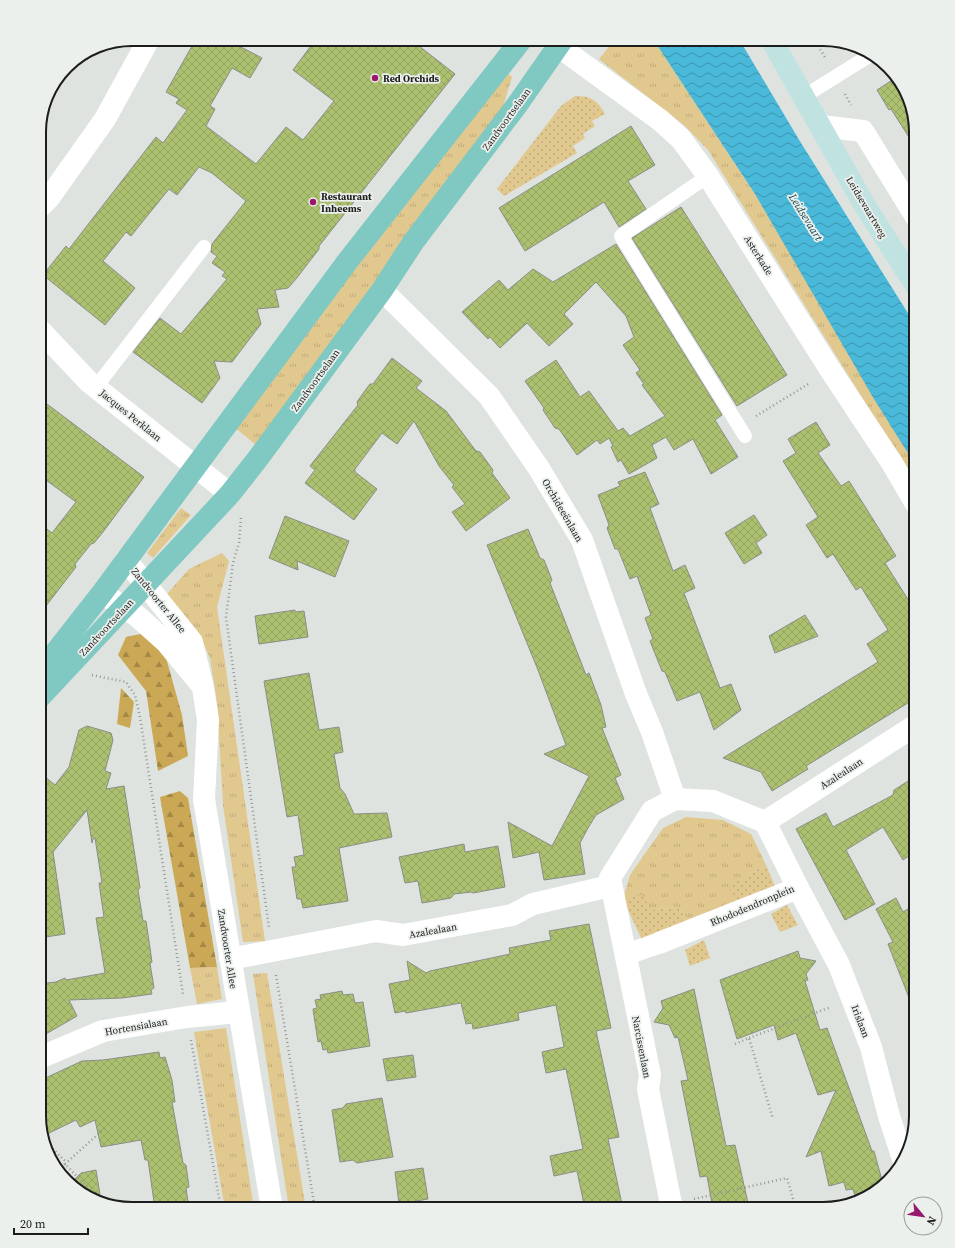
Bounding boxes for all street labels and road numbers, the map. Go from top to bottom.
street label: Zandvoortselaan [479,86,533,153]
street label: Leidsevaartweg [843,174,890,240]
street label: Asterkade [741,233,776,278]
street label: Zandvoortselaan [288,347,342,414]
street label: Jacques Perklaan [96,386,164,444]
street label: Orchideeënlaan [539,476,586,544]
street label: Zandvoorter Allee [128,565,189,636]
street label: Zandvoortselaan [76,596,136,659]
street label: Azalealaan [817,755,865,792]
street label: Rhododendronplein [708,882,796,929]
street label: Zandvoorter Allee [215,908,240,990]
street label: Azalealaan [408,920,458,941]
street label: Irislaan [848,1003,873,1039]
street label: Hortensialaan [104,1015,168,1038]
street label: Narcissenlaan [629,1015,654,1079]

